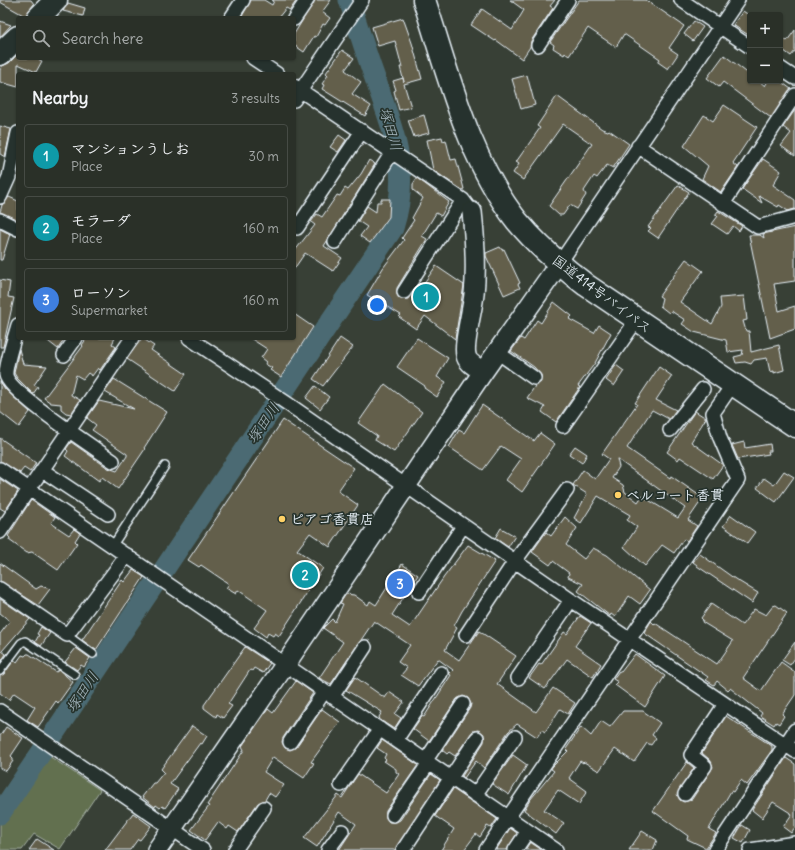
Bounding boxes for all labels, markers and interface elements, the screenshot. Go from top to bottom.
map controls [747,12,783,84]
button: + [747,12,783,48]
search box [16,16,296,60]
icon: search [30,27,52,49]
text: Search here [62,29,143,48]
button: − [747,48,783,84]
text: Nearby [32,87,88,109]
text: 3 results [231,90,280,107]
water label: 塚田川 [376,105,406,153]
text: マンションうしお [71,139,190,158]
text: 1 [43,148,49,165]
text: 30 m [249,148,279,165]
text: Place [71,158,102,175]
text: モラーダ [71,211,131,230]
text: 2 [42,220,50,237]
text: 160 m [243,220,279,237]
text: Place [71,230,102,247]
street label: 国道414号バイパス [549,251,655,337]
pin: 1 [413,282,439,312]
text: ローソン [71,283,131,302]
text: 3 [42,292,50,309]
text: 160 m [243,292,279,309]
your location [367,295,387,315]
text: Supermarket [71,302,148,319]
water label: 塚田川 [243,399,283,447]
place label: ベルコート香貫 [626,486,724,504]
marker: ベルコート香貫 [613,490,623,500]
place label: ピアゴ香貫店 [290,510,374,528]
marker: ピアゴ香貫店 [277,514,287,524]
pin: 2 [292,560,318,590]
pin: 3 [387,569,413,599]
water label: 塚田川 [62,668,102,716]

